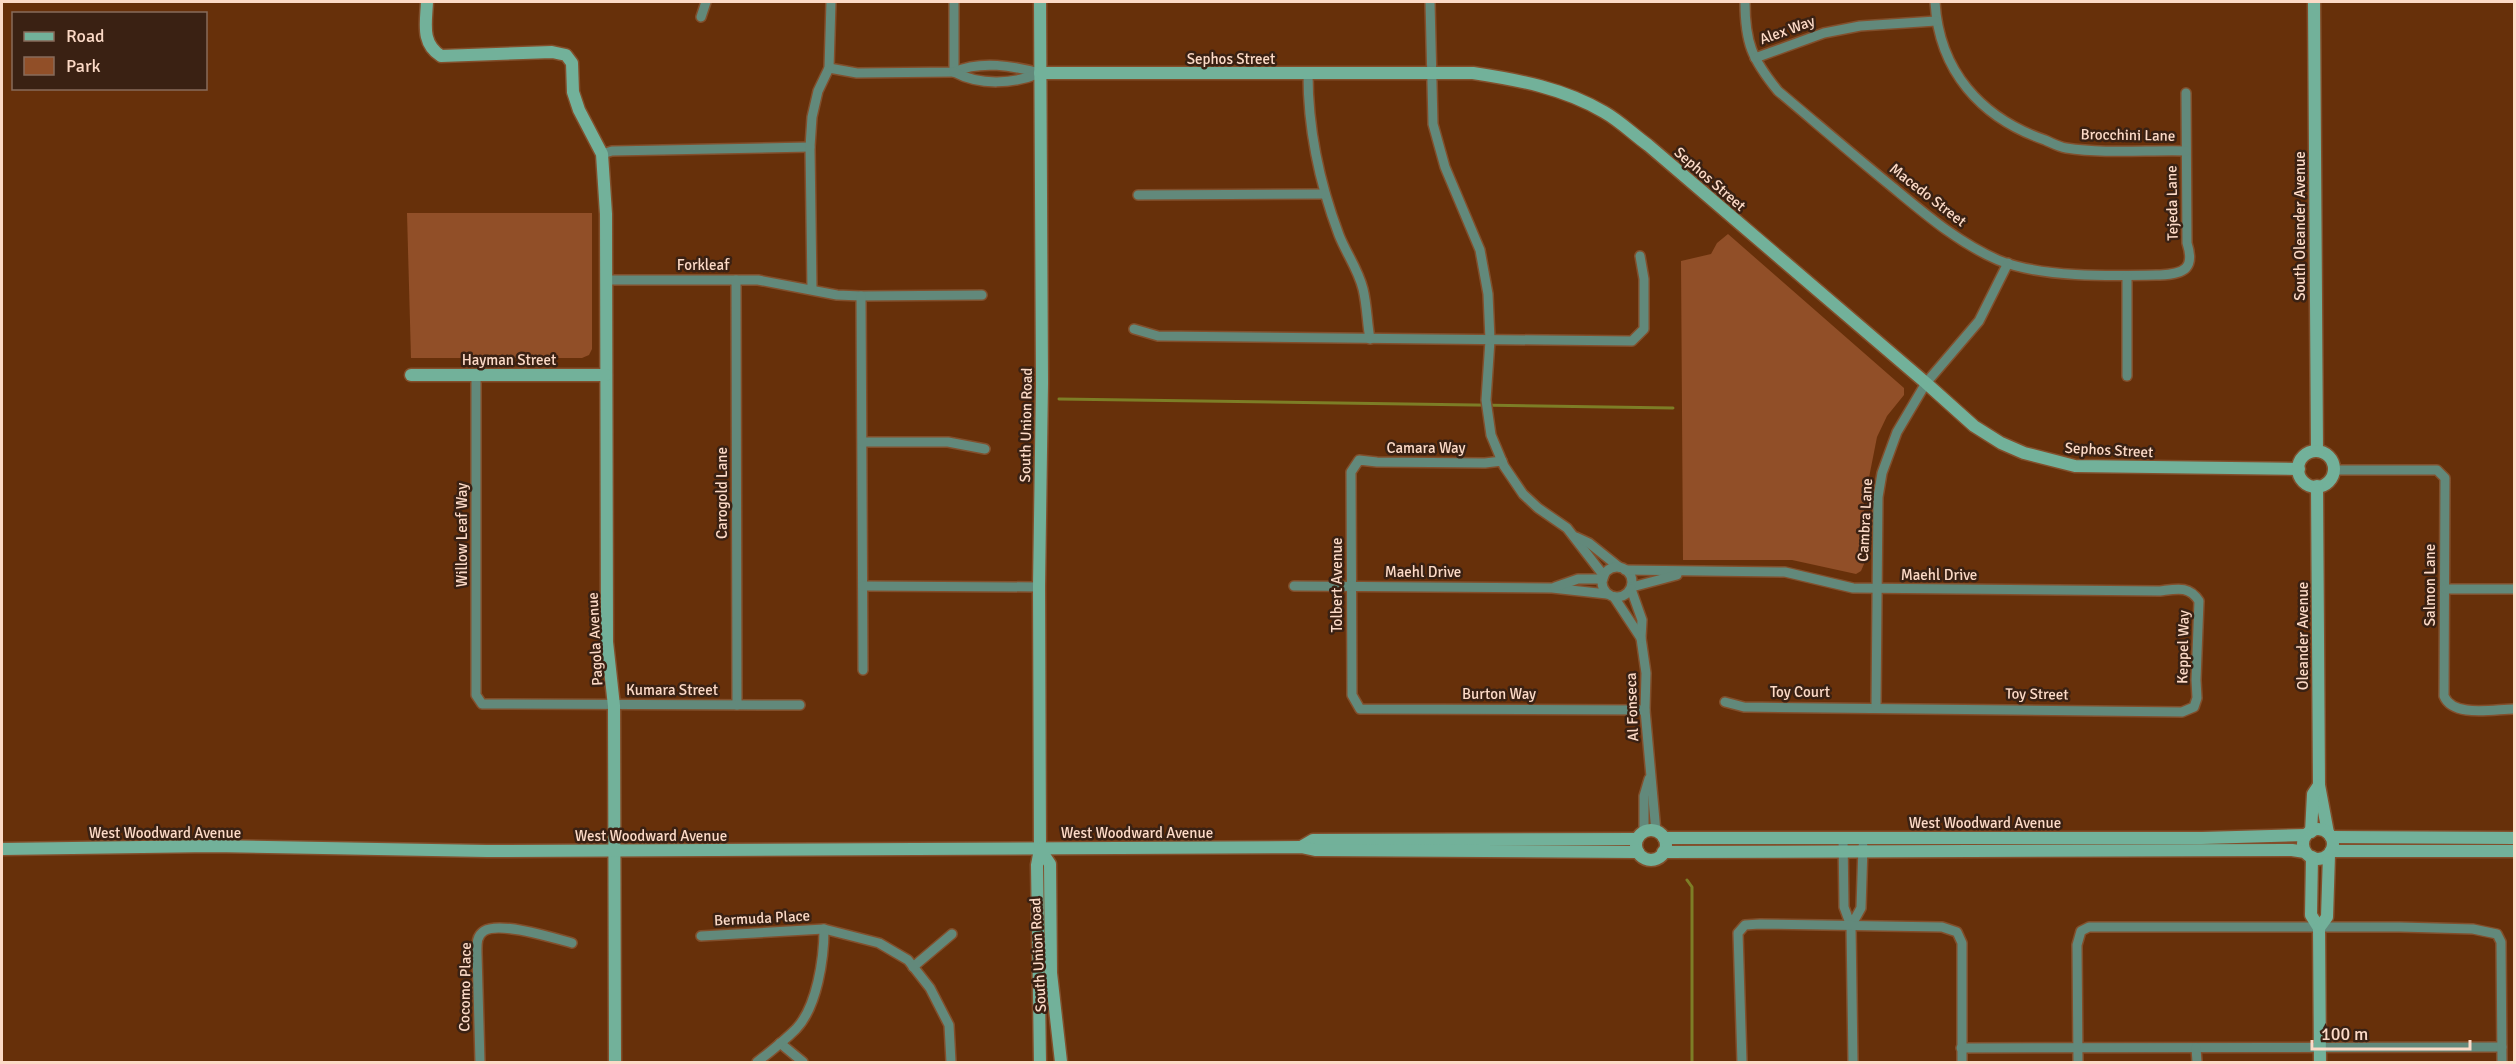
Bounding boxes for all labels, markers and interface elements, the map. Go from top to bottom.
legend [12,12,207,90]
street label: Alex Way [1757,12,1817,48]
text: Road [66,25,105,47]
street label: Sephos Street [1187,50,1275,68]
text: Park [66,55,101,77]
street label: Brocchini Lane [2080,125,2176,145]
street label: Sephos Street [1671,143,1749,215]
street label: South Oleander Avenue [2291,151,2309,301]
street label: Macedo Street [1886,160,1970,230]
street label: Tejeda Lane [2162,165,2182,241]
street label: Forkleaf [677,256,730,274]
street label: Hayman Street [462,351,556,369]
street label: South Union Road [1016,367,1036,483]
street label: Camara Way [1386,439,1466,457]
street label: Sephos Street [2064,439,2154,461]
street label: Carogold Lane [713,447,731,539]
street label: Cambra Lane [1854,478,1876,562]
street label: Willow Leaf Way [453,483,471,587]
street label: Tolbert Avenue [1328,537,1346,633]
street label: Salmon Lane [2421,544,2439,626]
street label: Maehl Drive [1385,563,1461,581]
street label: Maehl Drive [1901,566,1977,584]
street label: Oleander Avenue [2294,582,2312,690]
street label: Pagola Avenue [584,592,606,686]
street label: Keppel Way [2173,610,2193,684]
street label: Al Fonseca [1622,672,1642,742]
street label: Kumara Street [626,681,718,699]
street label: Toy Court [1770,683,1830,701]
street label: Toy Street [2005,684,2069,704]
street label: Burton Way [1462,685,1536,703]
street label: West Woodward Avenue [1909,814,2061,832]
street label: West Woodward Avenue [89,824,241,842]
street label: West Woodward Avenue [1061,824,1213,842]
street label: West Woodward Avenue [575,827,727,845]
street label: South Union Road [1026,897,1050,1013]
street label: Bermuda Place [714,906,810,930]
street label: Cocomo Place [455,942,475,1032]
scale bar [2312,1013,2470,1051]
text: 100 m [2321,1023,2368,1045]

